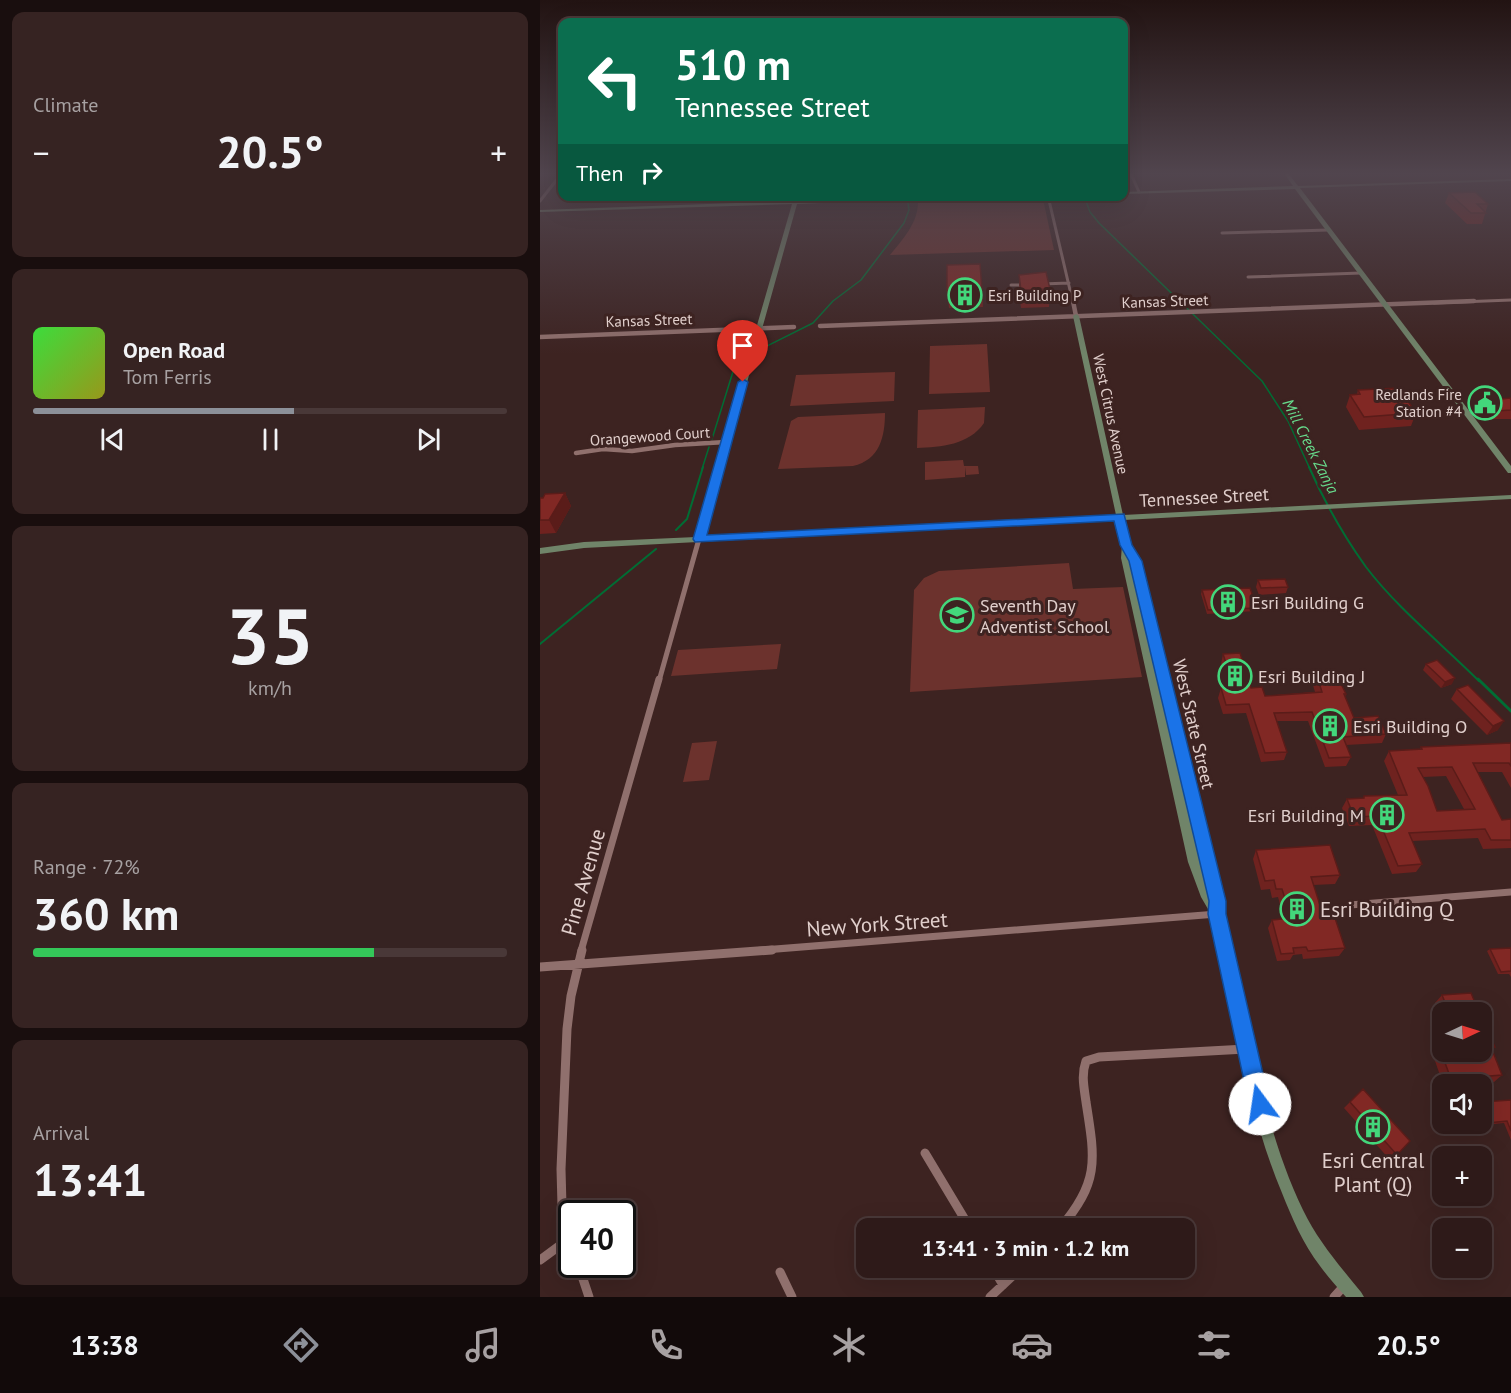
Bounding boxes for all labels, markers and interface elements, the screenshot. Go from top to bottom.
text: 510 m [675,37,791,92]
icon: left [576,42,654,120]
text: Tennessee Street [675,90,870,124]
text: Climate [33,92,99,118]
text: 20.5° [216,122,324,180]
text: − [33,131,50,174]
text: + [490,131,507,174]
icon: right [635,156,668,189]
text: Then [576,159,623,187]
building icon: Esri Building P [947,277,983,313]
place label: Esri Building P [988,286,1081,305]
street label: Kansas Street [1121,290,1209,312]
street label: Kansas Street [605,309,693,331]
pin [717,320,768,382]
icon: arrive [726,329,759,362]
text: Open Road [123,336,225,364]
street label: West Citrus Avenue [1089,352,1133,476]
text: Tom Ferris [123,364,212,390]
place label: Redlands Fire Station #4 [1375,385,1462,421]
public building icon: Redlands Fire Station #4 [1467,385,1503,421]
water label: Mill Creek Zanja [1278,395,1344,497]
street label: Orangewood Court [589,422,711,450]
icon: previous [96,423,129,456]
icon: pause [254,423,287,456]
icon: next [412,423,445,456]
street label: Tennessee Street [1139,482,1269,512]
building icon: Esri Building G [1210,584,1246,620]
text: 35 [226,585,314,686]
place label: Esri Building G [1251,591,1364,614]
place label: Seventh Day Adventist School [980,594,1110,638]
school or university icon: Seventh Day Adventist School [939,597,975,633]
street label: West State Street [1168,657,1220,791]
building icon: Esri Building J [1217,658,1253,694]
place label: Esri Building J [1258,665,1365,688]
text: km/h [248,675,292,701]
building icon: Esri Building O [1312,708,1348,744]
place label: Esri Building O [1353,715,1467,738]
building icon: Esri Building M [1369,797,1405,833]
place label: Esri Building M [1248,804,1364,827]
street label: Pine Avenue [555,825,611,939]
text: Range · 72% [33,854,140,880]
text: 360 km [33,884,179,942]
building icon: Esri Building Q [1279,891,1315,927]
place label: Esri Building Q [1320,896,1454,923]
street label: New York Street [805,906,949,942]
north arrow [1432,1002,1492,1062]
map controls [1432,1002,1492,1278]
position arrow [1228,1072,1292,1136]
button: sound [1432,1074,1492,1134]
building icon: Esri Central Plant (Q) [1355,1109,1391,1145]
text: Arrival [33,1120,89,1146]
button: + [1432,1146,1492,1206]
place label: Esri Central Plant (Q) [1322,1147,1424,1198]
text: 13:41 [33,1150,147,1208]
speed limit sign: 40 [558,1200,636,1278]
button: − [1432,1218,1492,1278]
text: 13:41 · 3 min · 1.2 km [922,1234,1129,1262]
icon: directions [280,1324,322,1366]
icon: music [462,1324,504,1366]
icon: phone [645,1324,687,1366]
icon: climate [828,1324,870,1366]
icon: car [1011,1324,1053,1366]
icon: filters [1193,1324,1235,1366]
text: 13:38 [70,1328,139,1362]
text: 20.5° [1376,1328,1441,1362]

